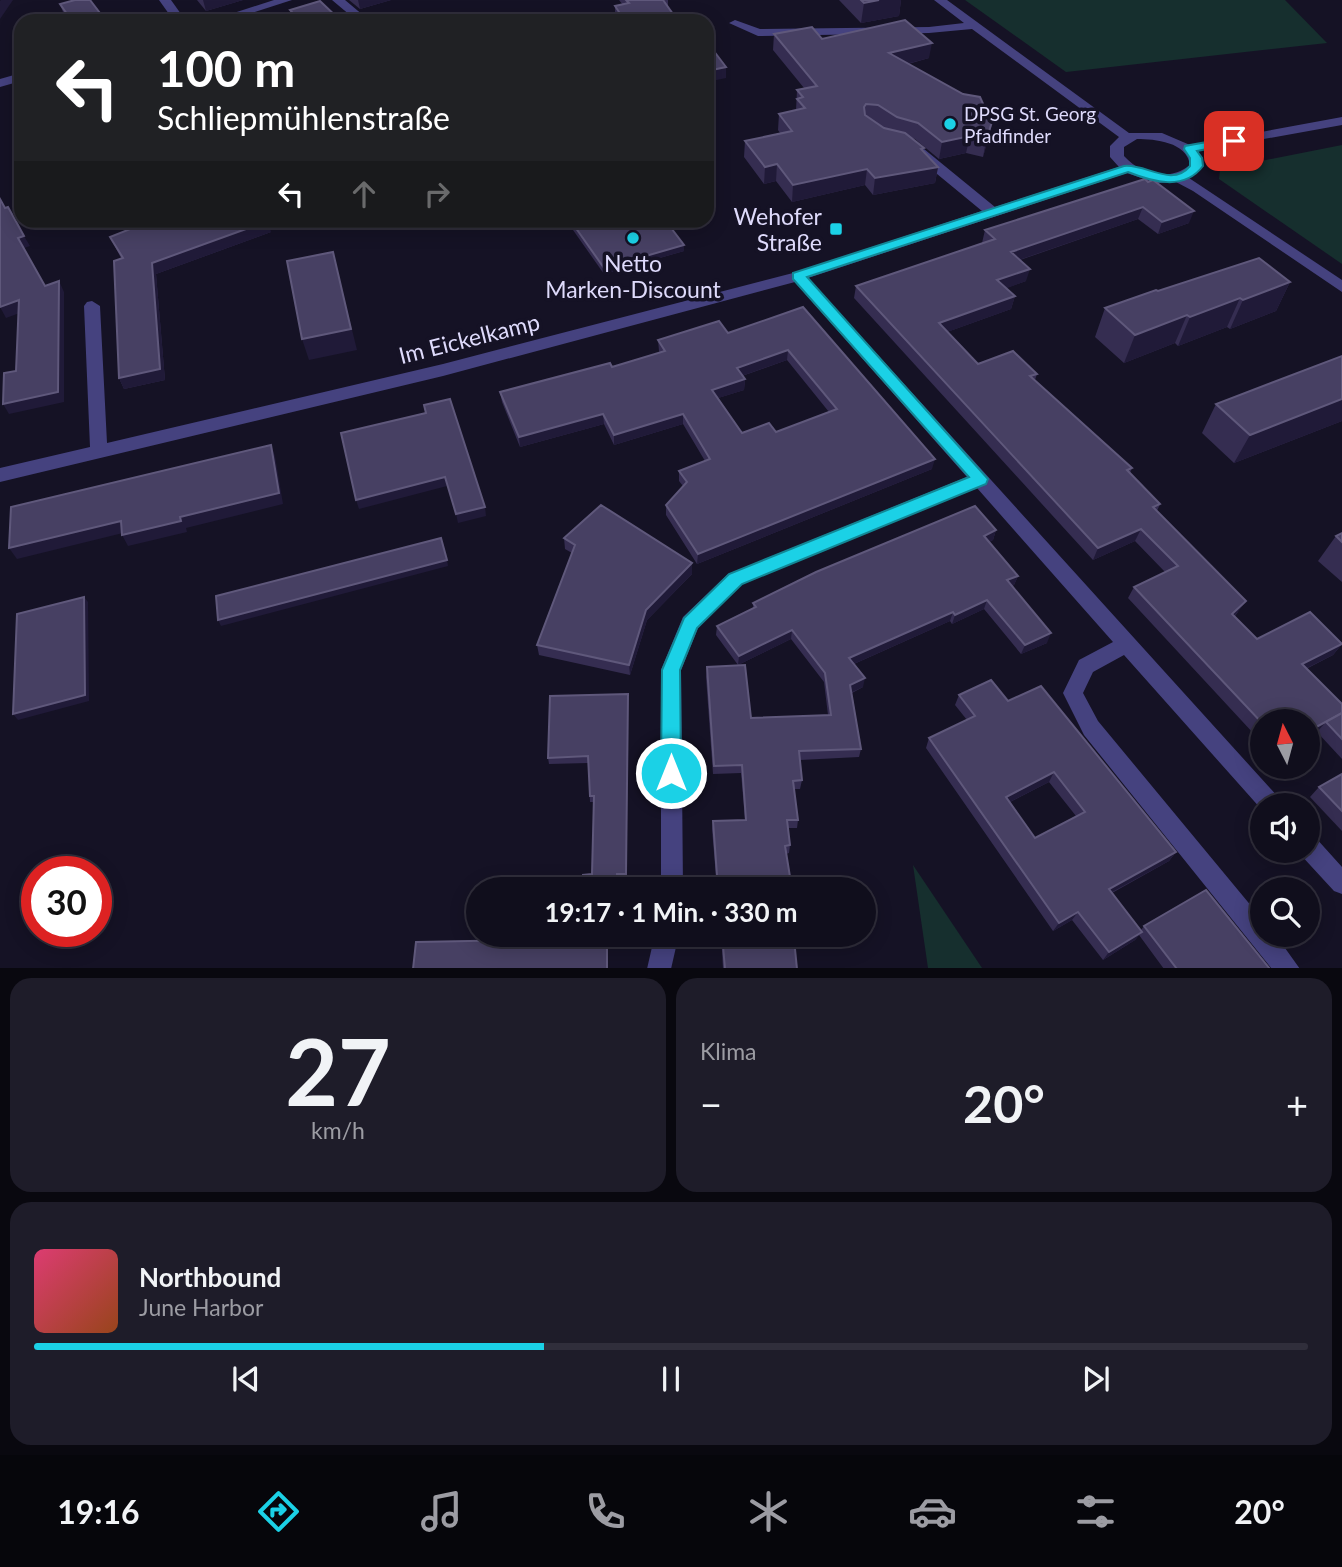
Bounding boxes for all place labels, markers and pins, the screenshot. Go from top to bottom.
place label: DPSG St. Georg Pfadfinder [964,102,1096,147]
pin [1204,111,1264,171]
marker: DPSG St. Georg Pfadfinder [942,116,958,132]
place label: Wehofer Straße [734,202,823,256]
marker: Wehofer Straße [828,221,844,237]
marker: Netto Marken-Discount [625,230,641,246]
place label: Netto Marken-Discount [545,249,722,303]

